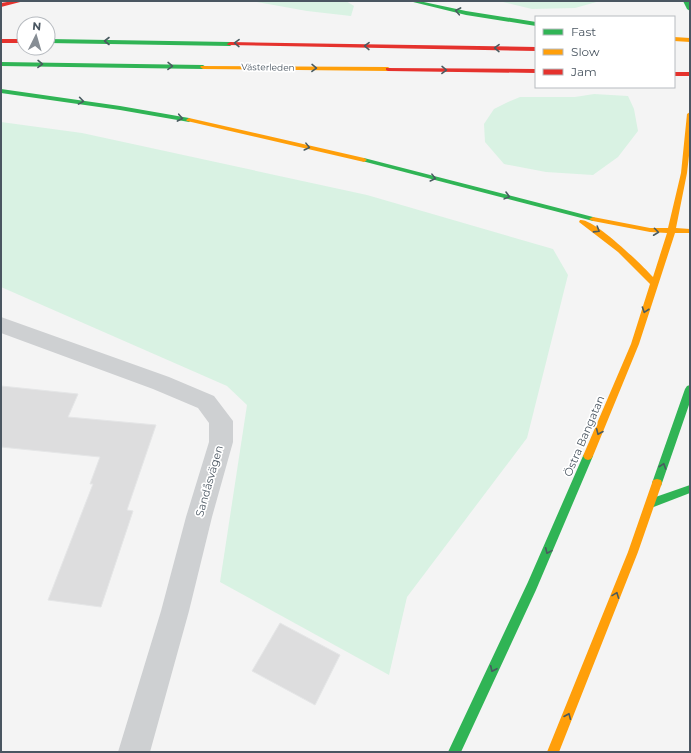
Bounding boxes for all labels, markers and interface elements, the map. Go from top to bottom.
one-way arrow [455,8,461,16]
north arrow [16,16,56,56]
legend [535,16,675,88]
text: N [32,19,42,33]
text: Fast [571,24,596,39]
one-way arrow [104,37,110,45]
one-way arrow [234,39,240,47]
one-way arrow [364,41,370,50]
one-way arrow [494,44,500,52]
text: Slow [571,44,600,59]
one-way arrow [37,60,43,68]
street label: Västerleden [241,61,295,73]
one-way arrow [167,62,173,70]
one-way arrow [311,64,317,72]
text: Jam [570,64,597,79]
one-way arrow [441,66,447,74]
one-way arrow [78,97,84,105]
one-way arrow [177,114,183,122]
one-way arrow [303,142,310,151]
one-way arrow [430,173,437,181]
one-way arrow [503,191,510,200]
one-way arrow [593,226,600,233]
one-way arrow [653,227,659,236]
one-way arrow [641,306,650,313]
street label: Östra Bangatan [561,393,607,479]
one-way arrow [596,428,604,435]
street label: Sandåsvägen [192,444,226,518]
one-way arrow [659,463,667,470]
one-way arrow [544,547,552,554]
one-way arrow [612,592,620,599]
one-way arrow [490,665,498,672]
one-way arrow [564,713,572,720]

